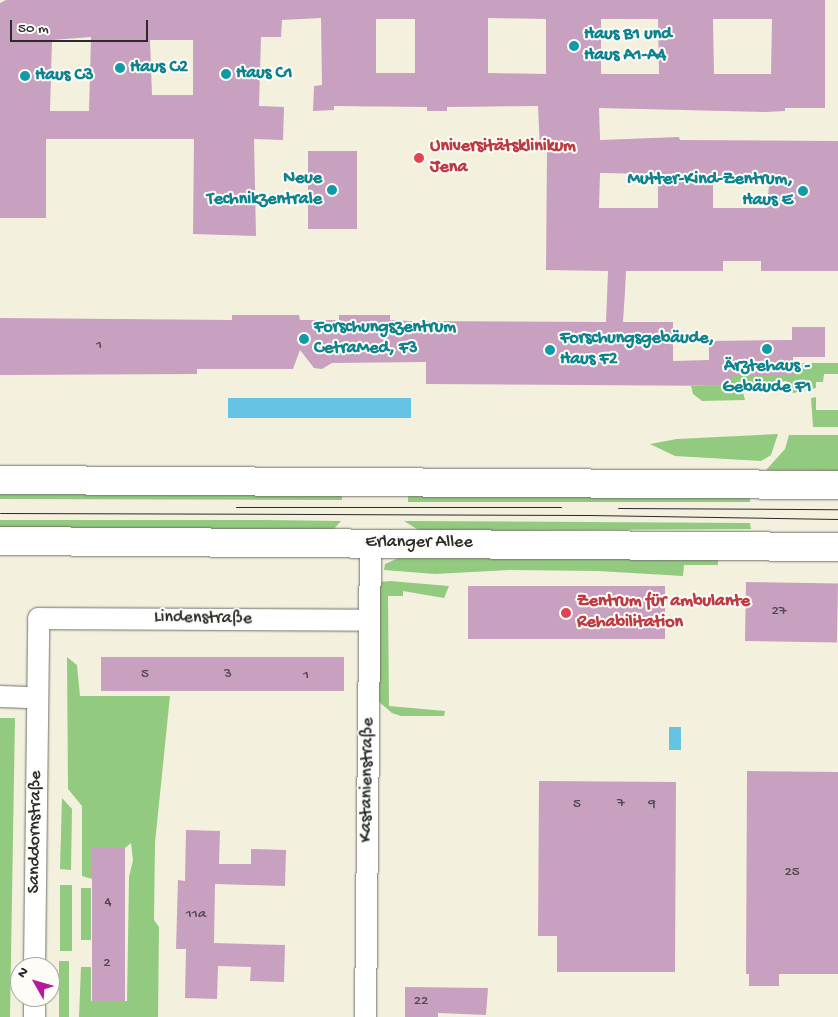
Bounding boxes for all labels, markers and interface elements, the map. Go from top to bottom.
scale bar [12,10,150,42]
text: 50 m [18,20,49,38]
place label: Haus B1 und Haus A1-A4 [584,25,672,68]
marker: Haus B1 und Haus A1-A4 [568,40,580,52]
place label: Haus C2 [130,57,188,79]
marker: Haus C2 [114,62,126,74]
place label: Haus C1 [236,63,293,85]
place label: Haus C3 [35,65,94,87]
marker: Haus C1 [220,68,232,80]
marker: Haus C3 [19,70,31,82]
place label: Universitätsklinikum Jena [430,137,576,180]
marker: Universitätsklinikum Jena [412,151,426,165]
place label: Neue Technikzentrale [207,169,322,212]
place label: Mutter-Kind-Zentrum, Haus E [627,170,793,212]
marker: Neue Technikzentrale [326,184,338,196]
marker: Mutter-Kind-Zentrum, Haus E [797,185,809,197]
place label: Forschungszentrum CetraMed, F3 [314,318,456,360]
place label: Forschungsgebäude, Haus F2 [560,329,714,372]
marker: Forschungszentrum CetraMed, F3 [298,333,310,345]
house number: 1 [96,337,102,355]
marker: Ärztehaus - Gebäude F1 [761,343,773,355]
marker: Forschungsgebäude, Haus F2 [544,344,556,356]
place label: Ärztehaus - Gebäude F1 [722,357,812,399]
street label: Erlanger Allee [365,532,473,554]
place label: Zentrum für ambulante Rehabilitation [577,592,750,634]
house number: 27 [771,603,787,621]
marker: Zentrum für ambulante Rehabilitation [559,606,573,620]
street label: Lindenstraße [154,607,252,631]
house number: 5 [141,666,149,684]
house number: 3 [224,666,232,684]
house number: 1 [303,667,309,685]
street label: Kastanienstraße [356,717,380,843]
street label: Sanddornstraße [24,770,48,894]
house number: 7 [617,795,625,813]
house number: 5 [573,796,581,814]
house number: 9 [648,796,656,814]
house number: 25 [784,864,800,882]
house number: 4 [104,894,112,912]
house number: 11a [186,906,206,924]
house number: 2 [103,955,111,973]
north arrow [10,957,60,1007]
text: N [14,964,33,982]
house number: 22 [414,993,428,1011]

